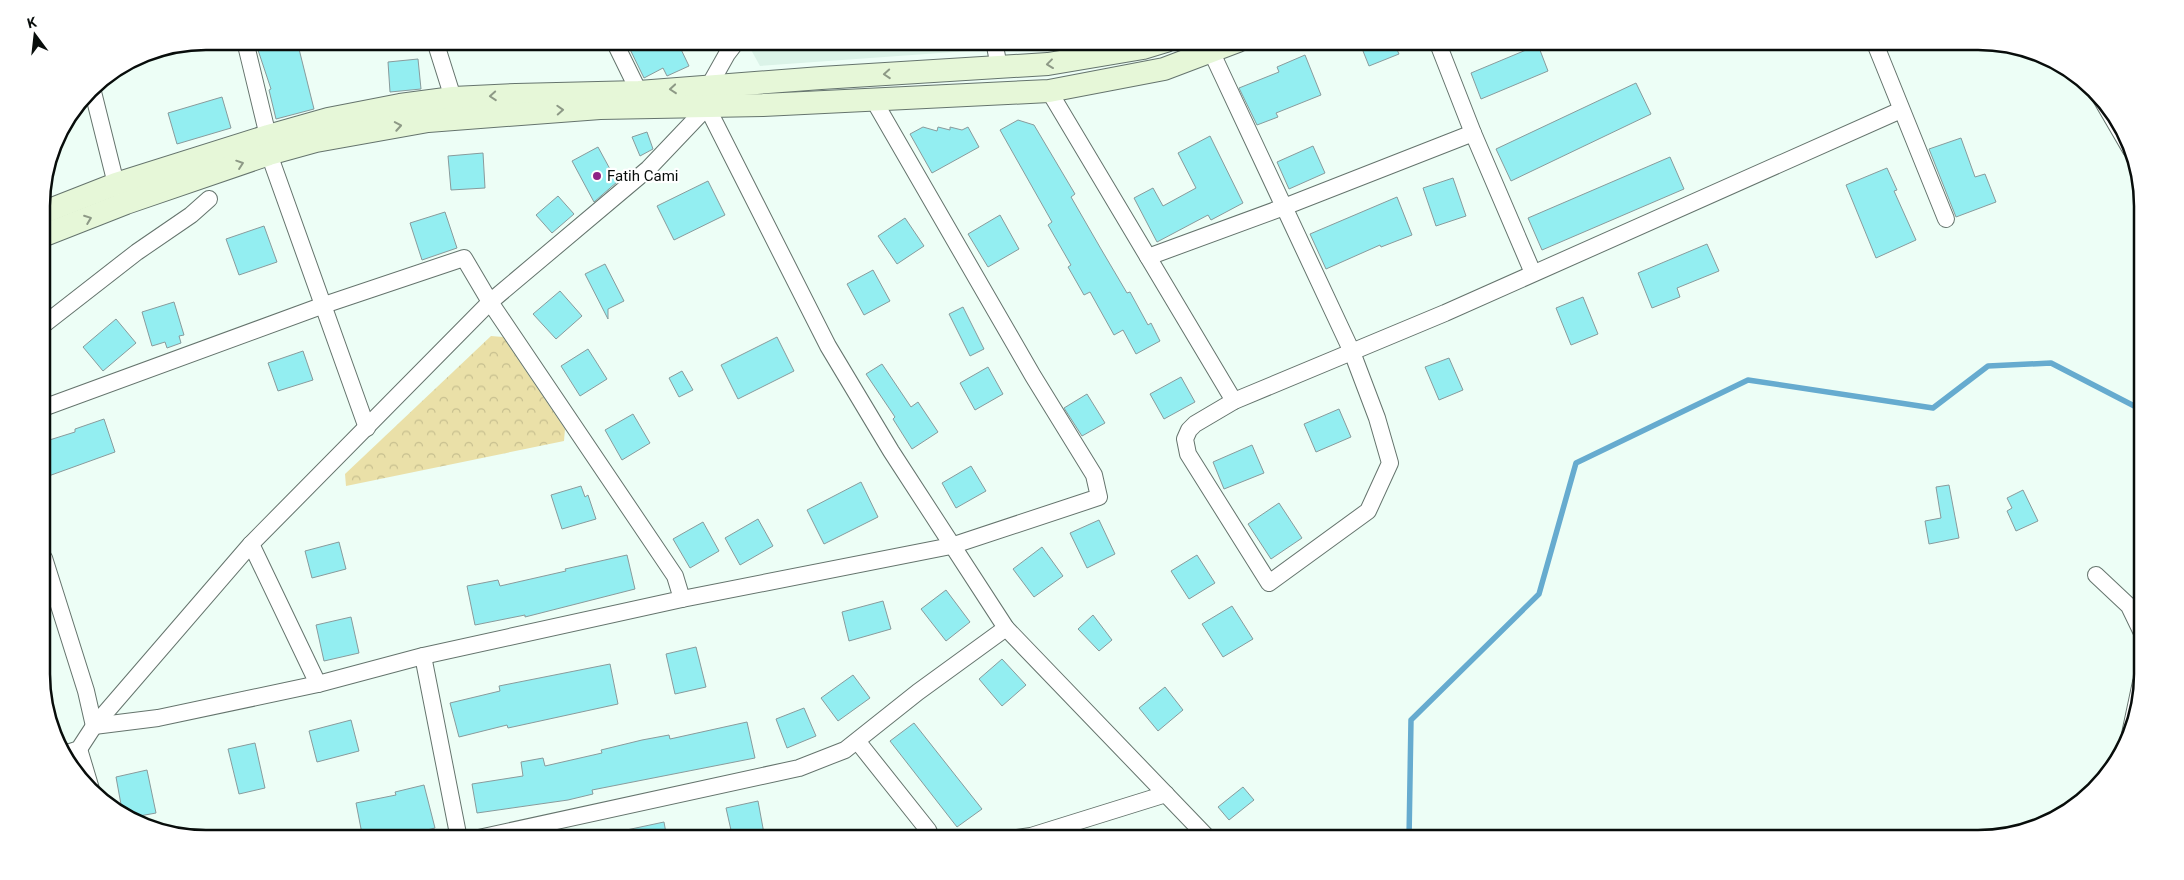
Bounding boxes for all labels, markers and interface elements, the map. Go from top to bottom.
north arrow [10,10,60,60]
text: K [25,14,38,31]
one-way arrow [1045,58,1053,69]
one-way arrow [883,68,891,79]
one-way arrow [669,84,677,95]
one-way arrow [489,90,497,101]
one-way arrow [556,105,564,116]
one-way arrow [394,121,402,131]
one-way arrow [236,160,244,170]
place label: Fatih Cami [607,167,678,185]
marker: Fatih Cami [591,170,603,182]
one-way arrow [83,215,91,225]

